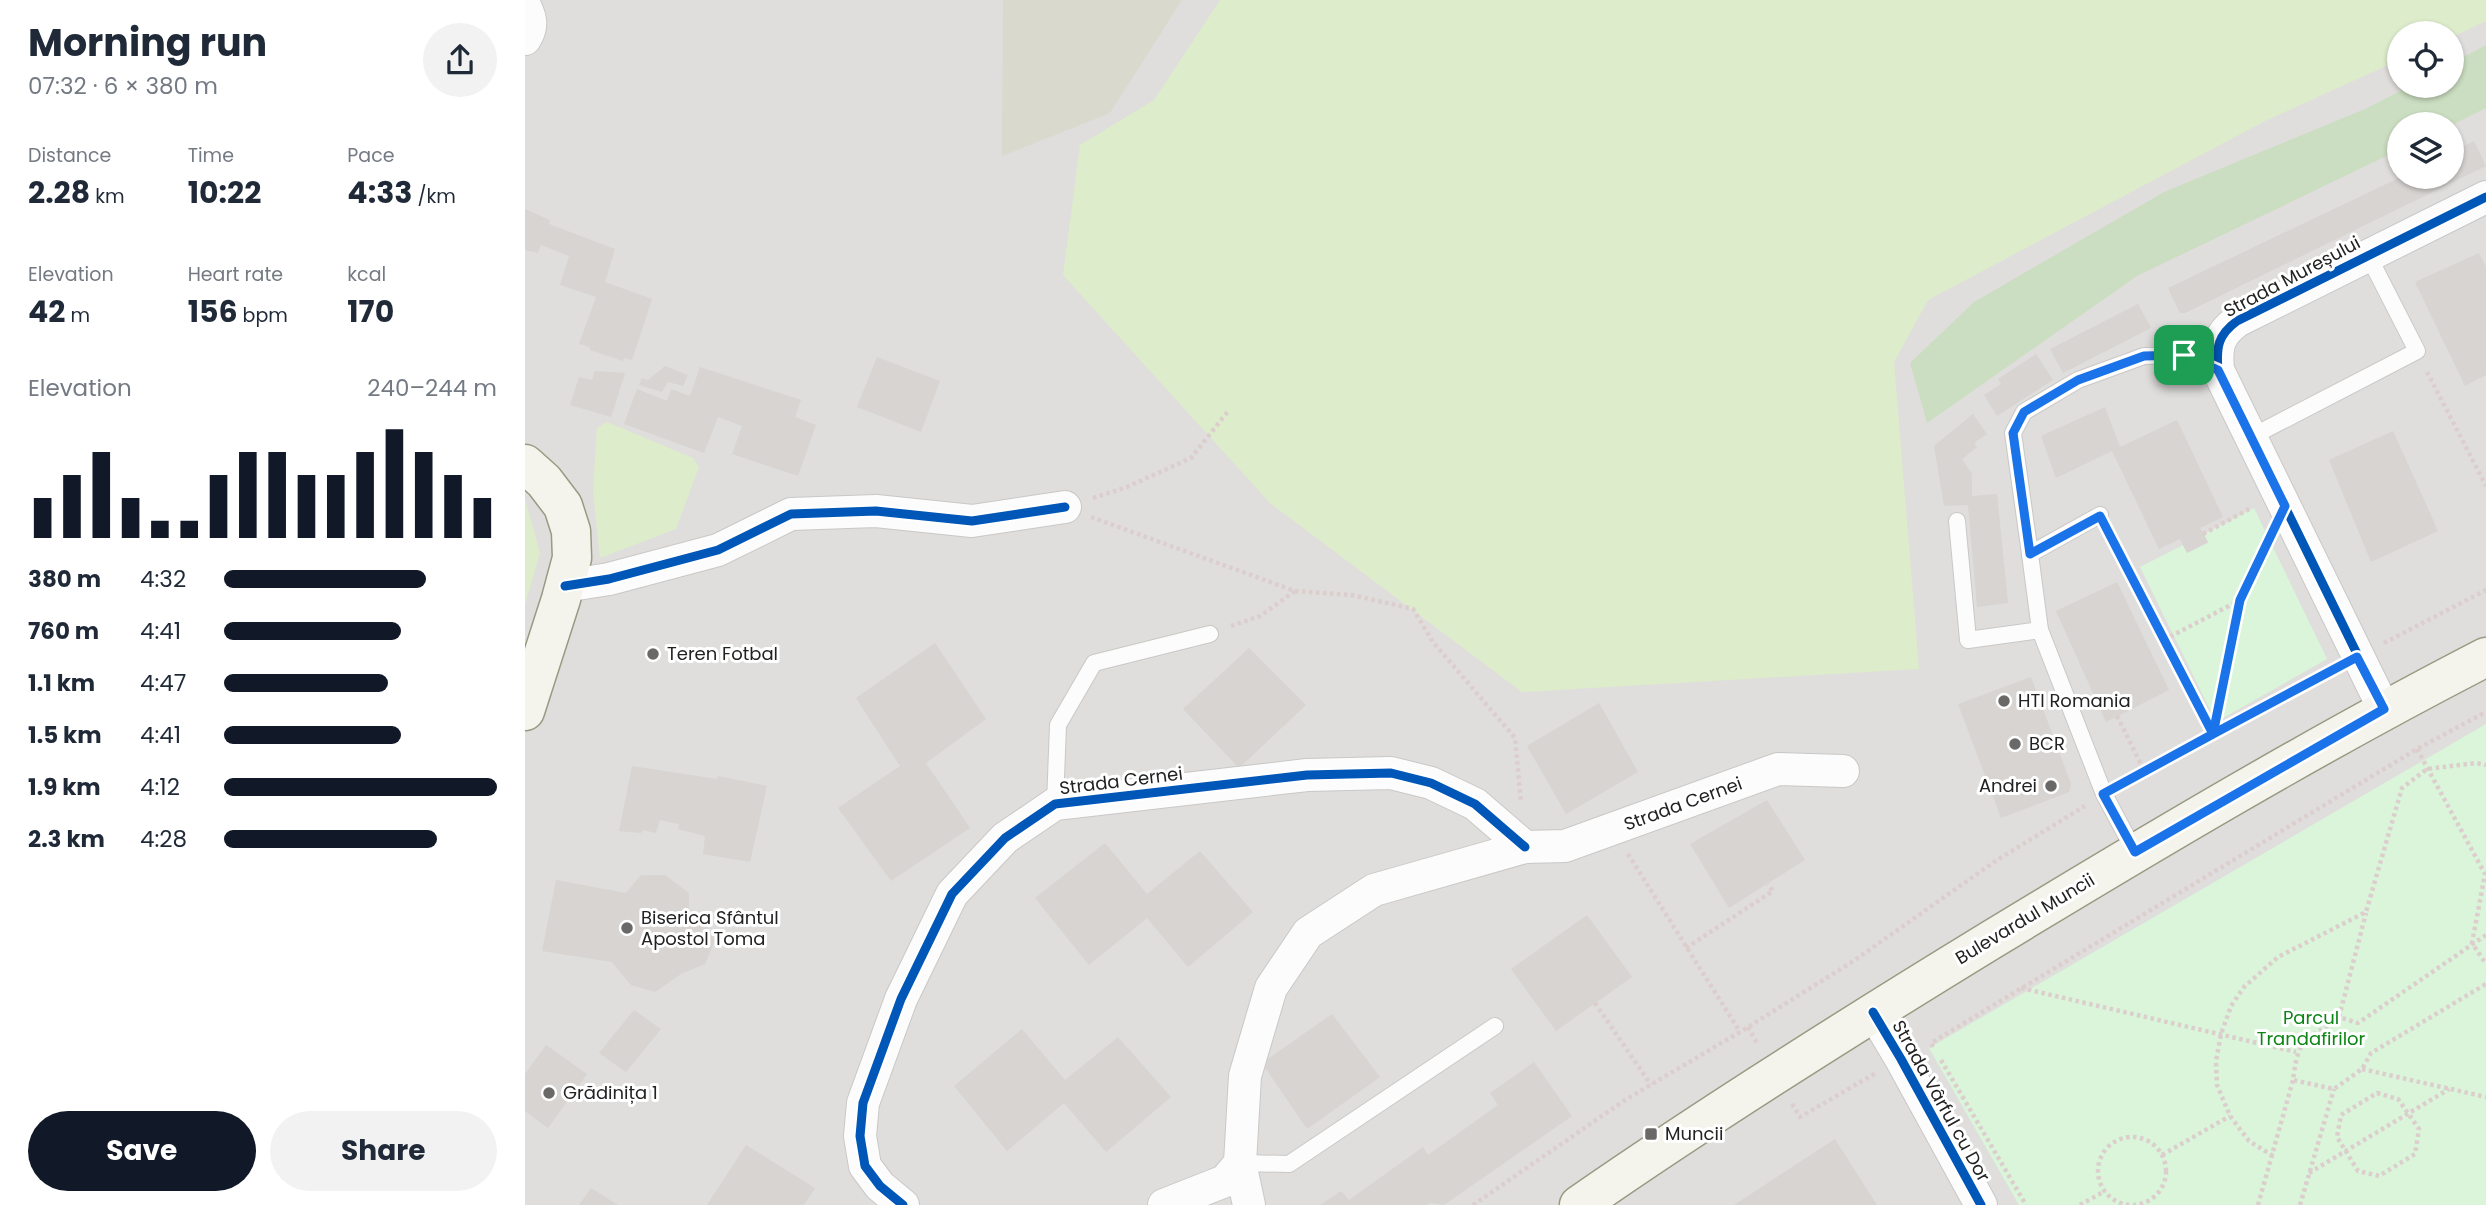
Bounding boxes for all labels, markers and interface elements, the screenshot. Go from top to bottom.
text: Morning run [28,16,267,69]
map controls [2387,21,2464,189]
button: locate [2387,21,2464,98]
button: share [423,23,497,97]
text: 07:32 · 6 × 380 m [28,70,218,102]
button: layers [2387,112,2464,189]
text: Distance [28,142,111,169]
text: Time [188,142,234,169]
text: Pace [347,142,395,169]
text: 2.28 [28,171,90,214]
text: 10:22 [188,171,261,214]
text: 4:33 [347,171,412,214]
text: km [90,183,125,210]
text: /km [412,183,456,210]
street label: Strada Mureșului [2219,230,2364,323]
text: Elevation [28,261,114,288]
text: Heart rate [188,261,283,288]
text: kcal [347,261,386,288]
text: 42 [28,290,65,333]
text: 156 [188,290,238,333]
text: 170 [347,290,394,333]
text: m [65,302,90,329]
text: bpm [238,302,288,329]
pin [2154,325,2214,385]
icon: arrive [2165,336,2203,374]
text: Elevation [28,372,132,404]
text: 240–244 m [367,372,497,404]
text: 380 m [28,563,101,595]
text: 4:32 [140,563,186,595]
text: 760 m [28,615,99,647]
text: 4:41 [140,615,181,647]
place label: Teren Fotbal [667,641,778,666]
marker: Teren Fotbal [645,646,661,662]
text: 1.1 km [28,667,95,699]
text: 4:47 [140,667,186,699]
place label: HTI Romania [2018,688,2131,713]
marker: HTI Romania [1996,693,2012,709]
text: 1.5 km [28,719,102,751]
text: 4:41 [140,719,181,751]
place label: BCR [2029,731,2065,756]
marker: BCR [2007,736,2023,752]
street label: Strada Cernei [1058,761,1184,800]
text: 1.9 km [28,771,101,803]
text: 4:12 [140,771,180,803]
street label: Strada Cernei [1620,771,1745,836]
place label: Andrei [1979,773,2037,798]
marker: Andrei [2043,778,2059,794]
text: 2.3 km [28,823,105,855]
text: 4:28 [140,823,187,855]
street label: Bulevardul Muncii [1950,867,2099,970]
place label: Biserica Sfântul Apostol Toma [641,905,779,951]
marker: Biserica Sfântul Apostol Toma [619,920,635,936]
park label: Parcul Trandafirilor [2257,1005,2366,1051]
street label: Strada Vârful cu Dor [1887,1016,1996,1186]
place label: Grădinița 1 [563,1080,658,1105]
marker: Grădinița 1 [541,1085,557,1101]
button: Save [28,1111,256,1191]
button: Share [270,1111,497,1191]
place label: Muncii [1665,1121,1723,1146]
marker: Muncii [1643,1126,1659,1142]

